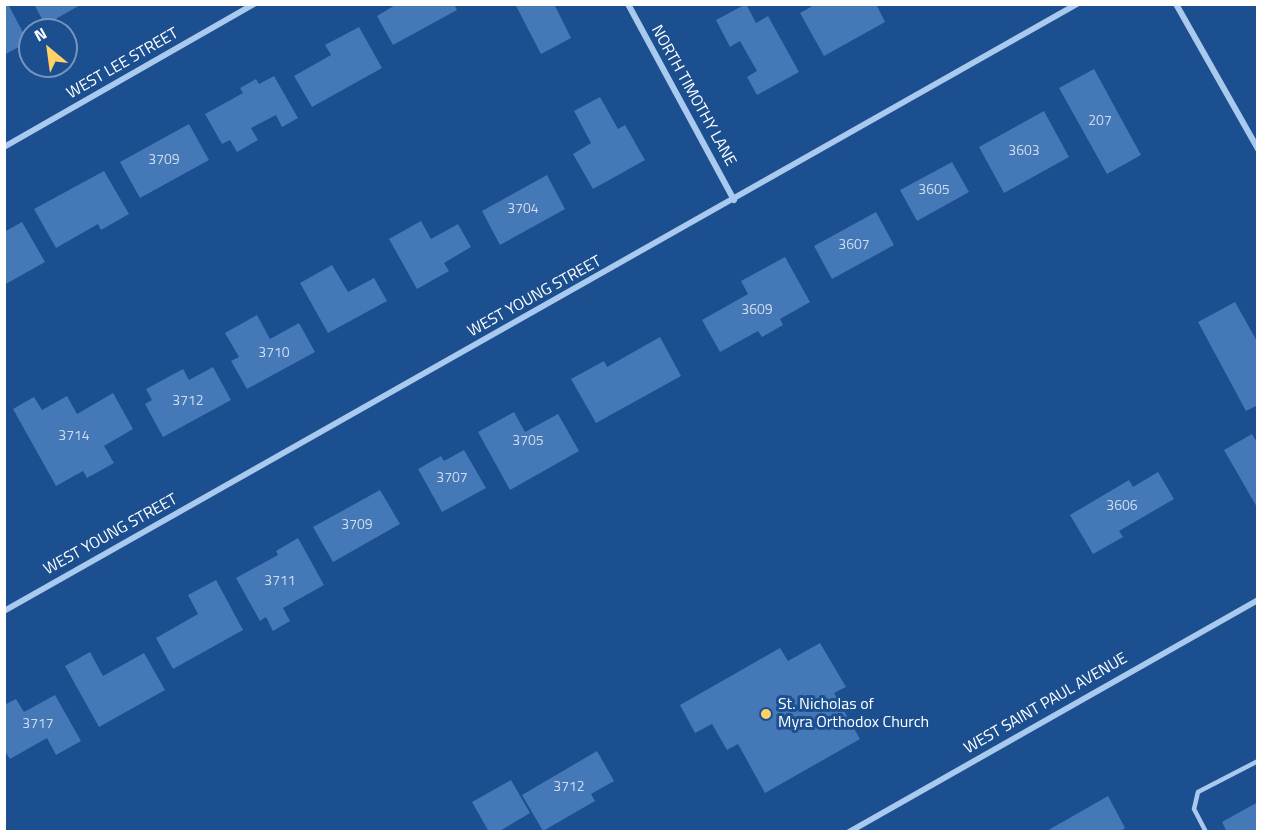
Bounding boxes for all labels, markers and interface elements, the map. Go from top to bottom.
north arrow [18,18,78,78]
text: N [30,21,51,47]
street label: NORTH TIMOTHY LANE [646,22,740,170]
street label: WEST LEE STREET [64,24,182,104]
house number: 207 [1088,114,1112,130]
house number: 3603 [1008,144,1040,160]
house number: 3709 [148,153,180,169]
house number: 3605 [918,183,950,199]
house number: 3704 [507,202,539,218]
house number: 3607 [838,238,870,254]
street label: WEST YOUNG STREET [465,252,605,342]
house number: 3609 [741,303,773,319]
house number: 3710 [258,346,290,362]
house number: 3712 [172,394,204,410]
house number: 3714 [58,429,90,445]
house number: 3705 [512,434,544,450]
house number: 3707 [436,471,468,487]
street label: WEST YOUNG STREET [41,490,181,580]
house number: 3606 [1106,499,1138,515]
house number: 3709 [341,518,373,534]
house number: 3711 [264,574,296,590]
street label: WEST SAINT PAUL AVENUE [961,649,1131,759]
place label: St. Nicholas of Myra Orthodox Church [778,695,929,733]
marker: St. Nicholas of Myra Orthodox Church [759,707,773,721]
house number: 3717 [22,717,54,733]
house number: 3712 [553,780,585,796]

